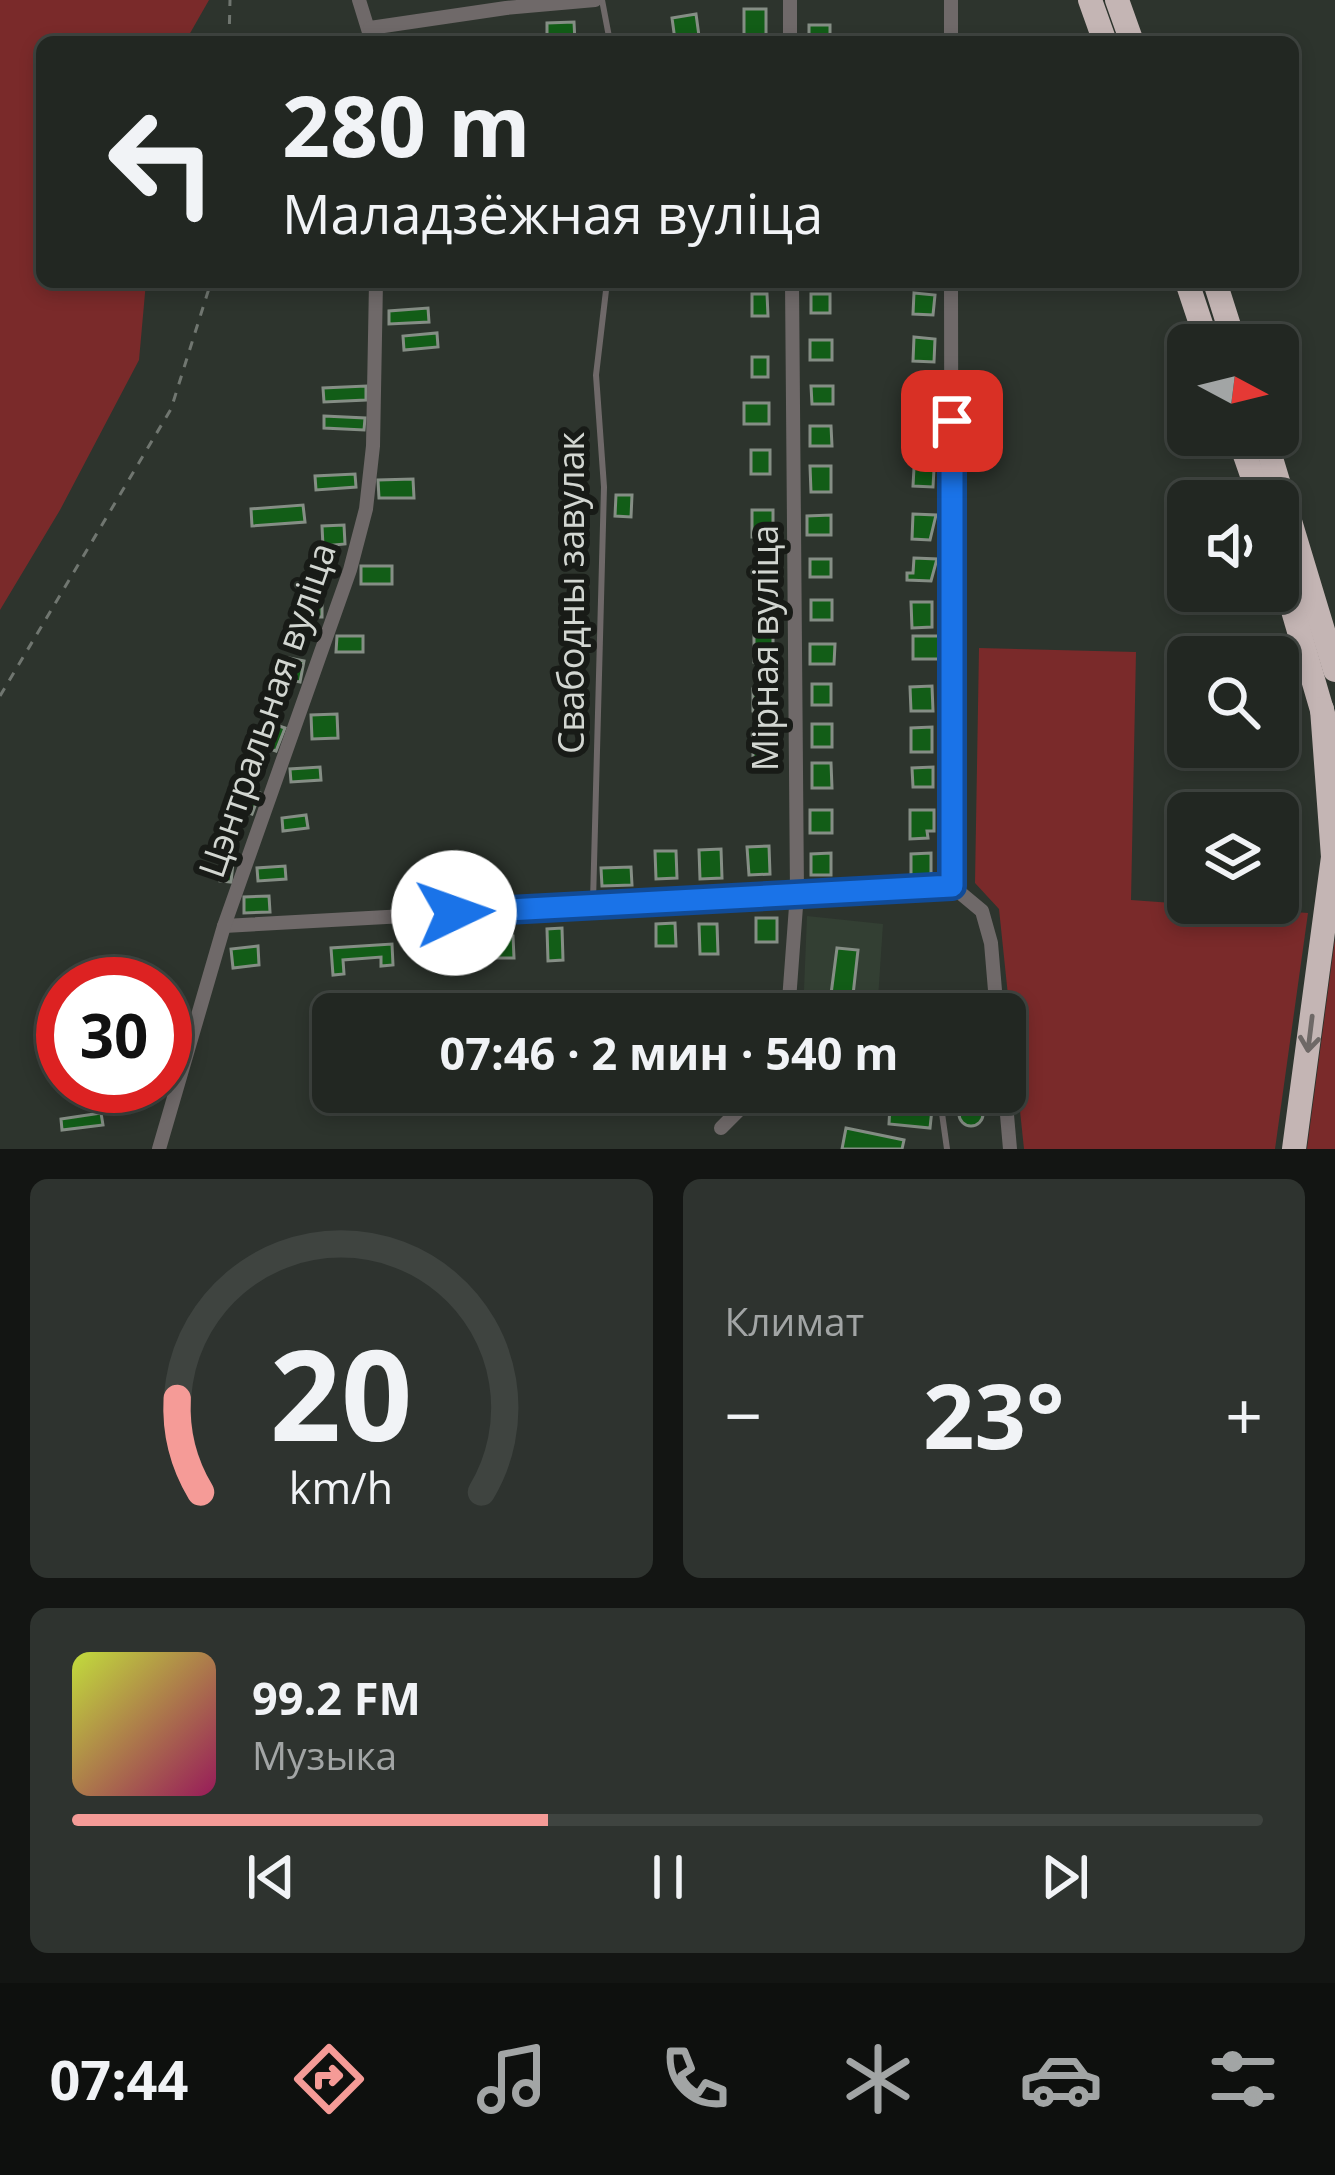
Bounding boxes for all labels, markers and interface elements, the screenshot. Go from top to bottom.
text: 280 m [282,67,530,182]
icon: left [84,84,240,240]
text: Маладзёжная вуліца [282,176,823,250]
north arrow [1167,324,1299,456]
map controls [1167,324,1299,924]
pin [901,370,1003,472]
icon: arrive [919,388,985,454]
street label: Свабодны завулак [546,432,595,754]
button: sound [1167,480,1299,612]
street label: Мірная вуліца [740,525,789,771]
street label: Цэнтральная вуліца [186,536,347,884]
button: search [1167,636,1299,768]
button: layers [1167,792,1299,924]
position arrow [391,850,517,976]
speed limit sign: 30 [36,957,192,1113]
one-way arrow [1298,1014,1321,1053]
text: 07:46 · 2 мин · 540 m [440,1022,898,1083]
text: Климат [725,1294,864,1347]
text: 20 [270,1308,413,1478]
text: 23° [923,1353,1064,1475]
text: − [725,1369,762,1459]
text: + [1225,1369,1263,1459]
text: km/h [289,1457,393,1516]
text: 99.2 FM [252,1667,421,1728]
text: Музыка [252,1728,397,1781]
icon: previous [238,1844,304,1910]
icon: pause [635,1844,701,1910]
icon: next [1032,1844,1098,1910]
icon: directions [287,2037,371,2121]
icon: music [470,2037,554,2121]
icon: phone [653,2037,737,2121]
icon: climate [836,2037,920,2121]
icon: car [1019,2037,1103,2121]
icon: filters [1201,2037,1285,2121]
text: 07:44 [49,2042,188,2116]

